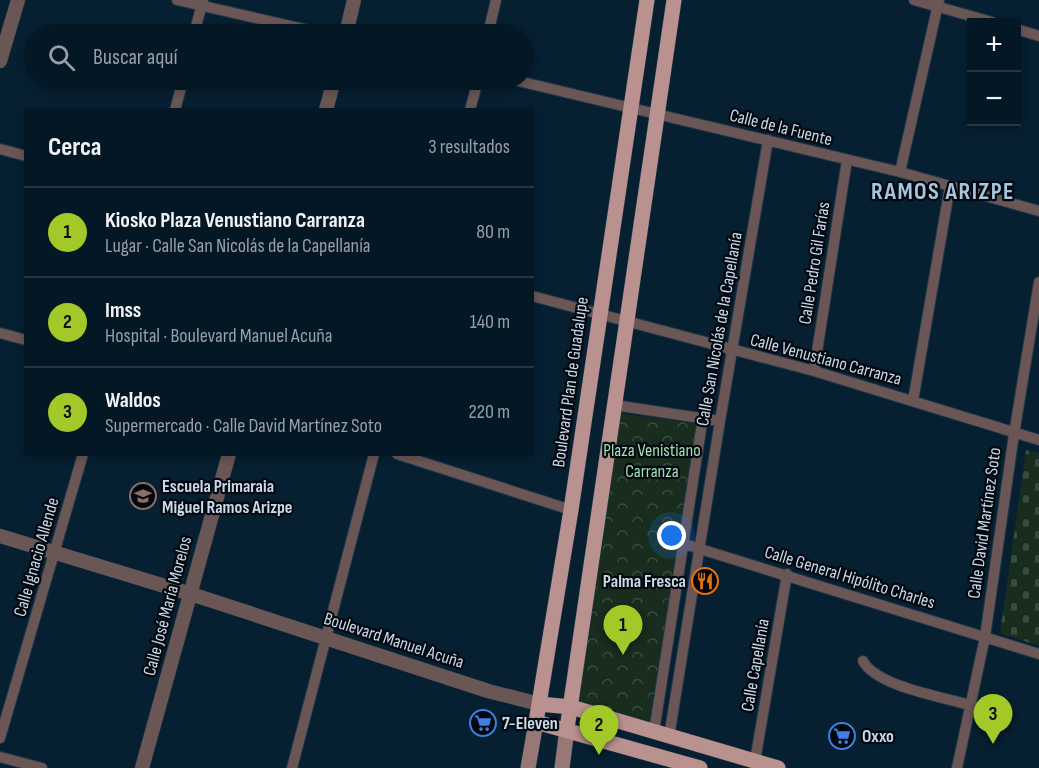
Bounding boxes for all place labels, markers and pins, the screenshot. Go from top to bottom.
place label: Escuela Primaraia Miguel Ramos Arizpe [162,476,293,518]
school or university icon: Escuela Primaraia Miguel Ramos Arizpe [128,481,158,511]
restaurant icon: Palma Fresca [690,566,720,596]
place label: Palma Fresca [603,571,686,592]
pin: 1 [604,606,642,655]
pin: 3 [974,694,1012,744]
pin: 2 [580,706,618,755]
supermarket icon: 7-Eleven [468,708,498,738]
place label: 7-Eleven [502,713,558,734]
supermarket icon: Oxxo [827,721,857,751]
place label: Oxxo [862,726,894,747]

